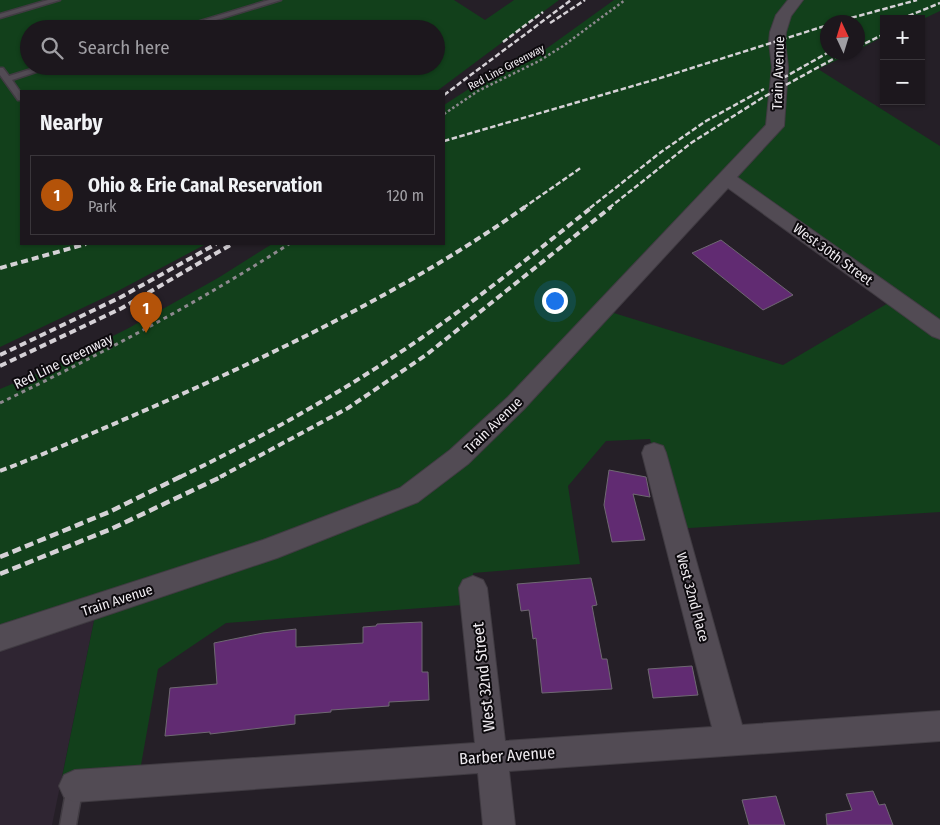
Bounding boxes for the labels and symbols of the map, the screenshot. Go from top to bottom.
north arrow [820,15,865,60]
street label: Train Avenue [769,36,788,110]
street label: Red Line Greenway [466,42,547,93]
street label: West 30th Street [790,220,876,289]
your location [542,288,568,314]
pin: 1 [130,292,162,333]
street label: Red Line Greenway [11,330,116,393]
street label: Train Avenue [461,394,526,457]
street label: West 32nd Place [672,551,713,644]
street label: Train Avenue [80,581,155,620]
street label: West 32nd Street [468,621,499,733]
street label: Barber Avenue [458,743,556,768]

